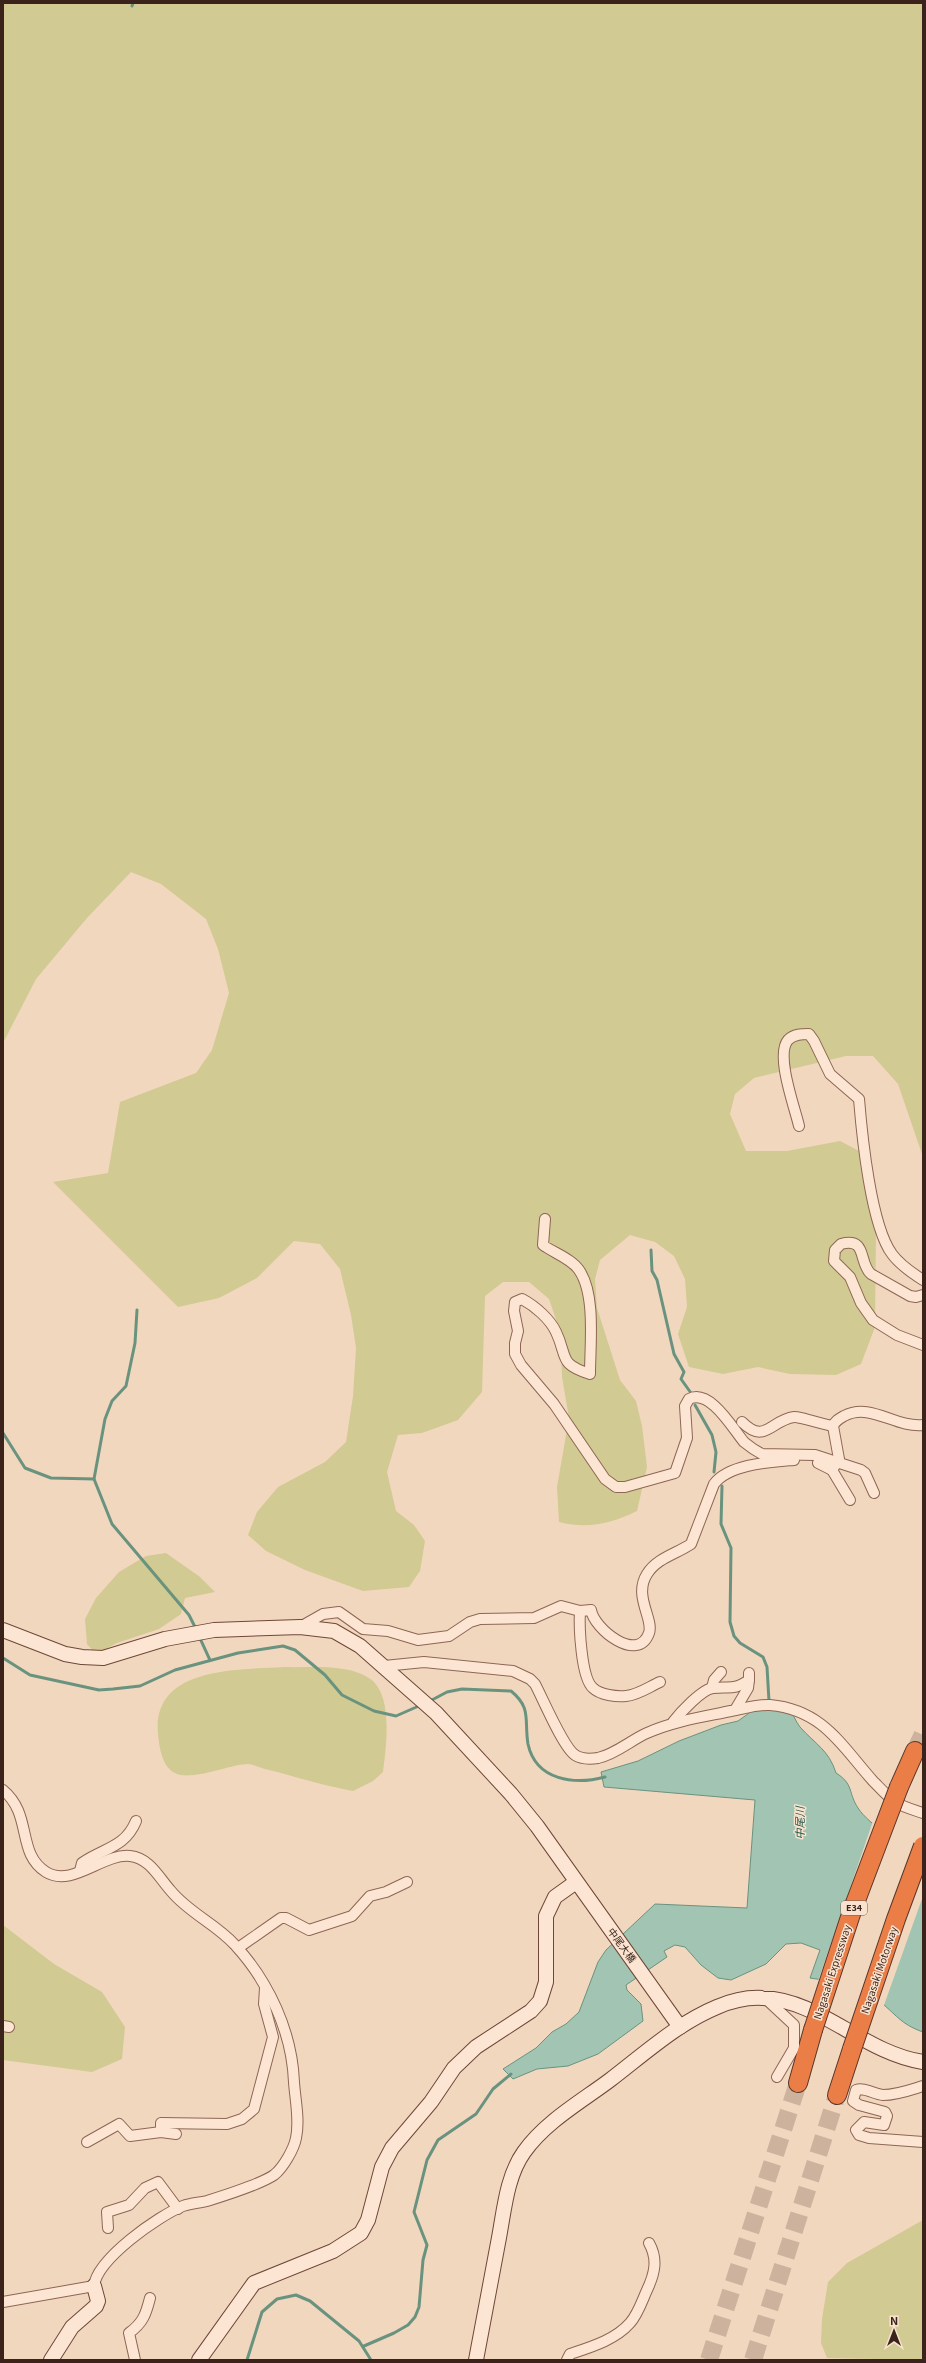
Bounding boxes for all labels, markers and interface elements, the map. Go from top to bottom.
water label: 中尾川 [791,1806,807,1840]
road number: E34 [841,1901,867,1915]
street label: Nagasaki Expressway [809,1922,854,2021]
street label: 中尾大橋 [605,1924,640,1965]
street label: Nagasaki Motorway [857,1924,901,2015]
north arrow [874,2311,914,2351]
text: N [890,2312,898,2328]

